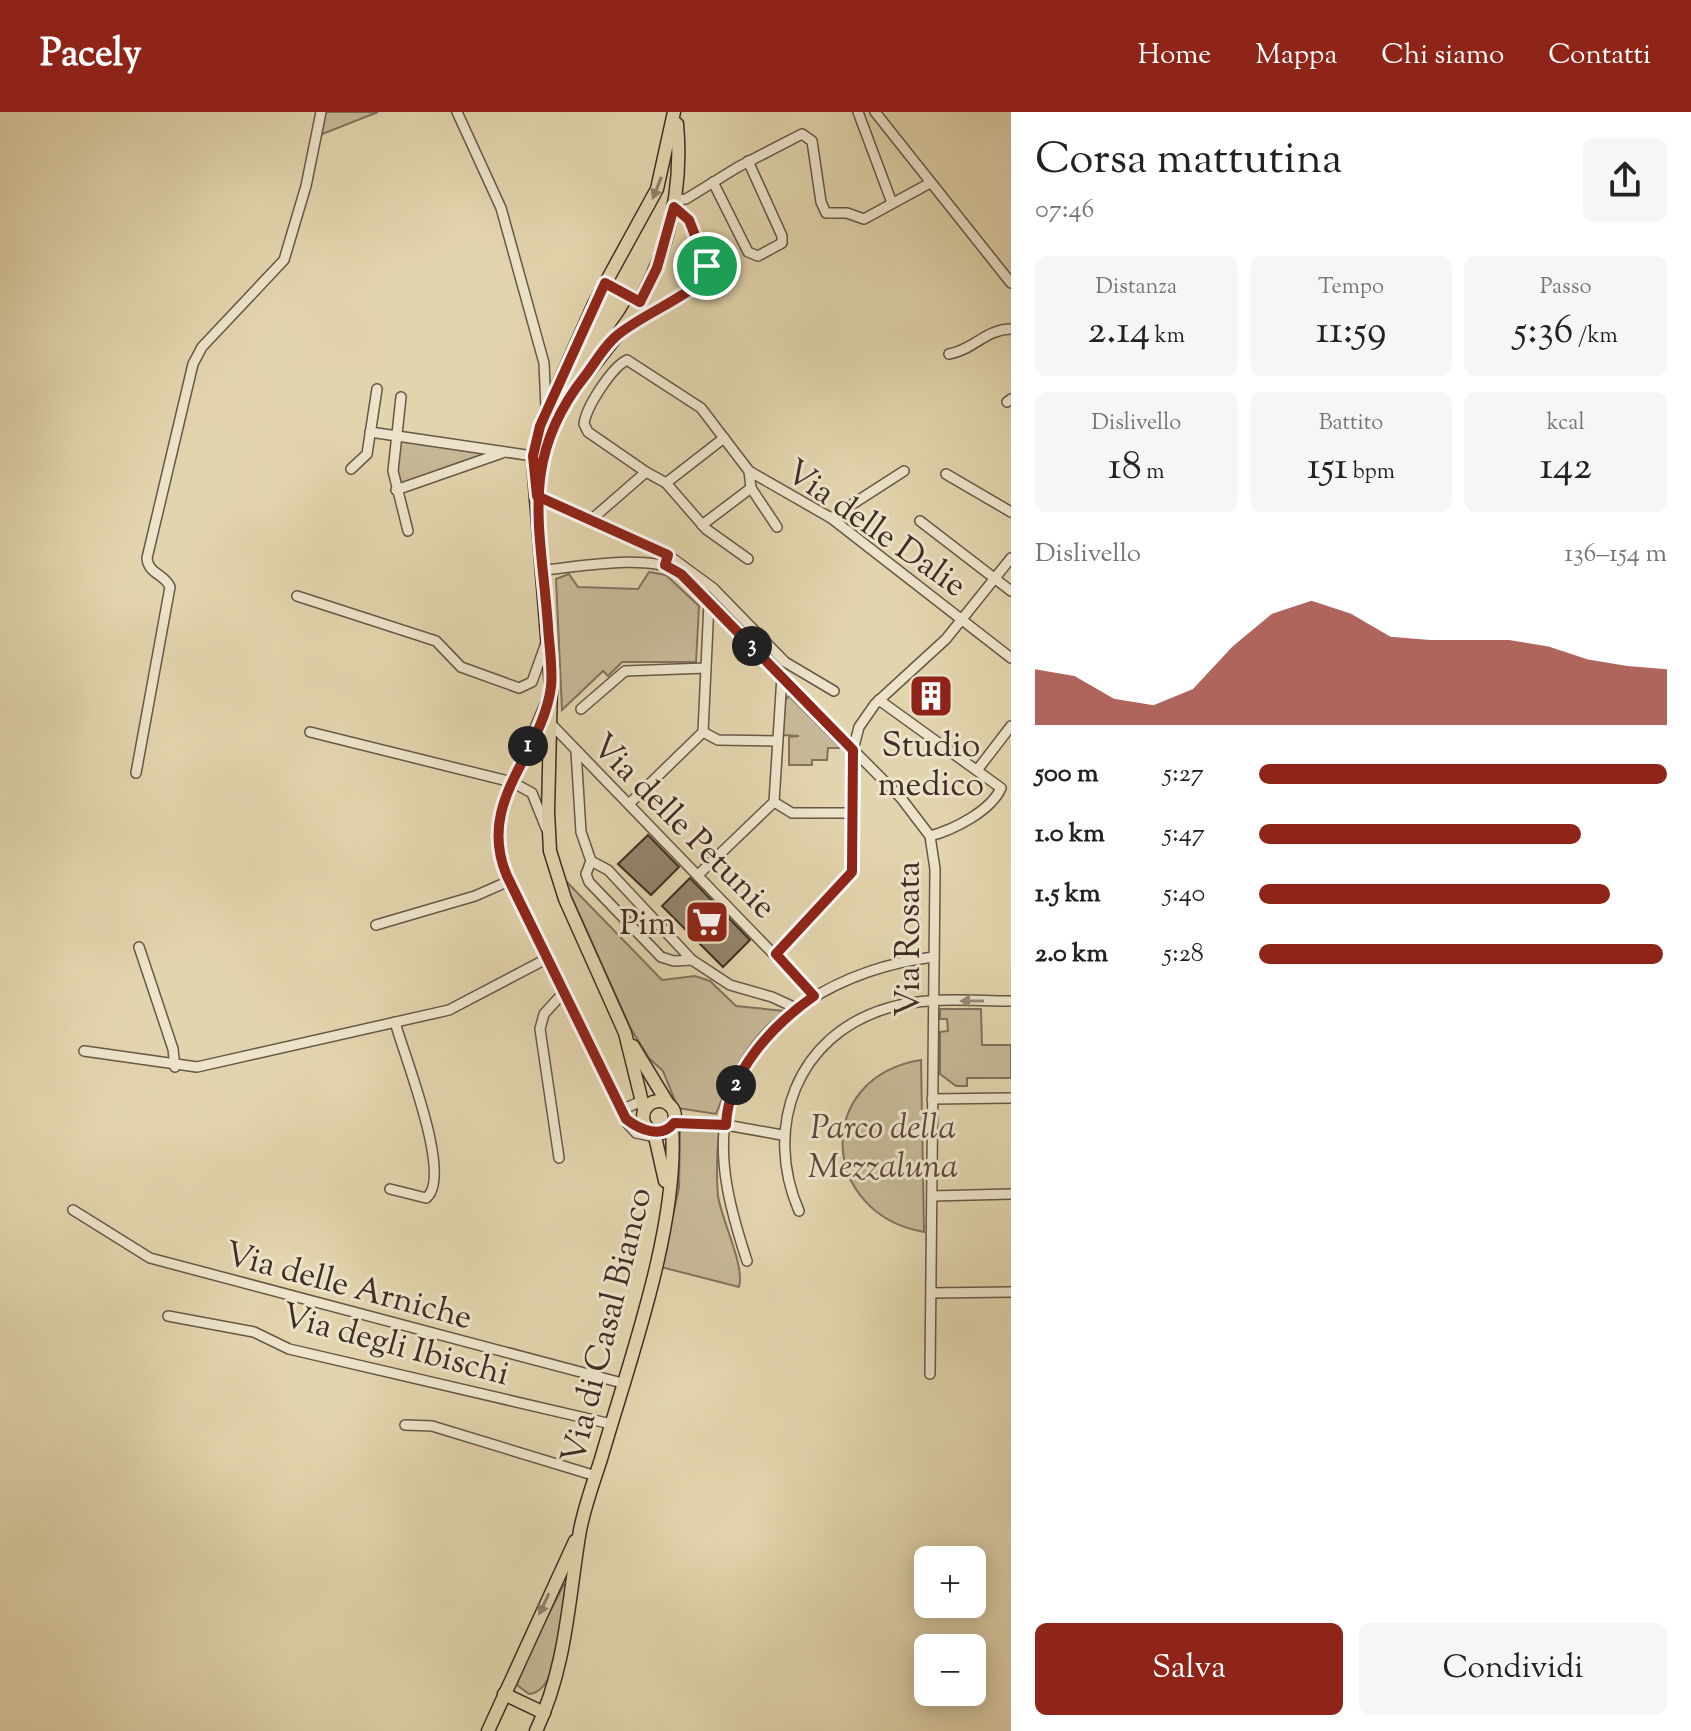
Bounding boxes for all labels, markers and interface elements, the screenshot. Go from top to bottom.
text: Pacely [40,29,142,83]
text: Home [1138,36,1211,76]
text: Mappa [1255,36,1337,76]
text: Chi siamo [1381,36,1504,76]
text: Contatti [1548,36,1651,76]
text: Corsa mattutina [1035,130,1342,193]
button: share [1583,138,1667,222]
one-way arrow [650,176,663,200]
text: 07:46 [1035,192,1094,229]
pin [673,232,741,300]
icon: arrive [685,244,729,288]
text: Distanza [1096,272,1177,304]
text: Tempo [1318,272,1384,304]
text: Passo [1540,272,1591,304]
text: 2.14 [1088,304,1150,361]
text: 11:59 [1316,304,1386,361]
text: 5:36 [1514,304,1573,361]
text: km [1150,321,1185,353]
text: /km [1573,321,1618,353]
text: Dislivello [1091,408,1181,440]
text: Battito [1319,408,1383,440]
text: kcal [1547,408,1585,440]
text: 18 [1108,440,1142,497]
text: 151 [1307,440,1348,497]
text: 142 [1539,440,1592,497]
street label: Via delle Dalie [774,449,976,611]
text: m [1142,457,1165,489]
text: bpm [1348,457,1395,489]
text: Dislivello [1035,536,1141,573]
text: 136–154 m [1564,536,1667,573]
pin: 3 [732,626,772,666]
text: 3 [748,630,756,662]
building icon: Studio medico [907,672,955,720]
place label: Studio medico [878,723,984,811]
street label: Via delle Petunie [579,724,786,931]
pin: 1 [508,726,548,766]
text: 1 [524,730,532,762]
text: 500 m [1035,756,1098,793]
text: 5:27 [1163,756,1204,793]
text: 1.0 km [1035,816,1105,853]
text: 5:47 [1163,816,1205,853]
street label: Via Rosata [886,861,935,1017]
text: 1.5 km [1035,876,1101,913]
text: 5:40 [1163,876,1205,913]
supermarket icon: Pim [683,898,731,946]
place label: Pim [620,901,676,950]
text: 2.0 km [1035,936,1108,973]
text: 5:28 [1163,936,1204,973]
one-way arrow [959,995,984,1007]
pin: 2 [716,1065,756,1105]
text: 2 [731,1069,741,1101]
park label: Parco della Mezzaluna [808,1105,958,1193]
street label: Via di Casal Bianco [550,1183,666,1469]
street label: Via delle Arniche [219,1231,477,1344]
street label: Via degli Ibischi [276,1292,514,1400]
map controls [914,1546,986,1706]
button: + [914,1546,986,1618]
one-way arrow [538,1593,551,1616]
button: Salva [1035,1623,1343,1715]
button: Condividi [1359,1623,1667,1715]
button: − [914,1634,986,1706]

